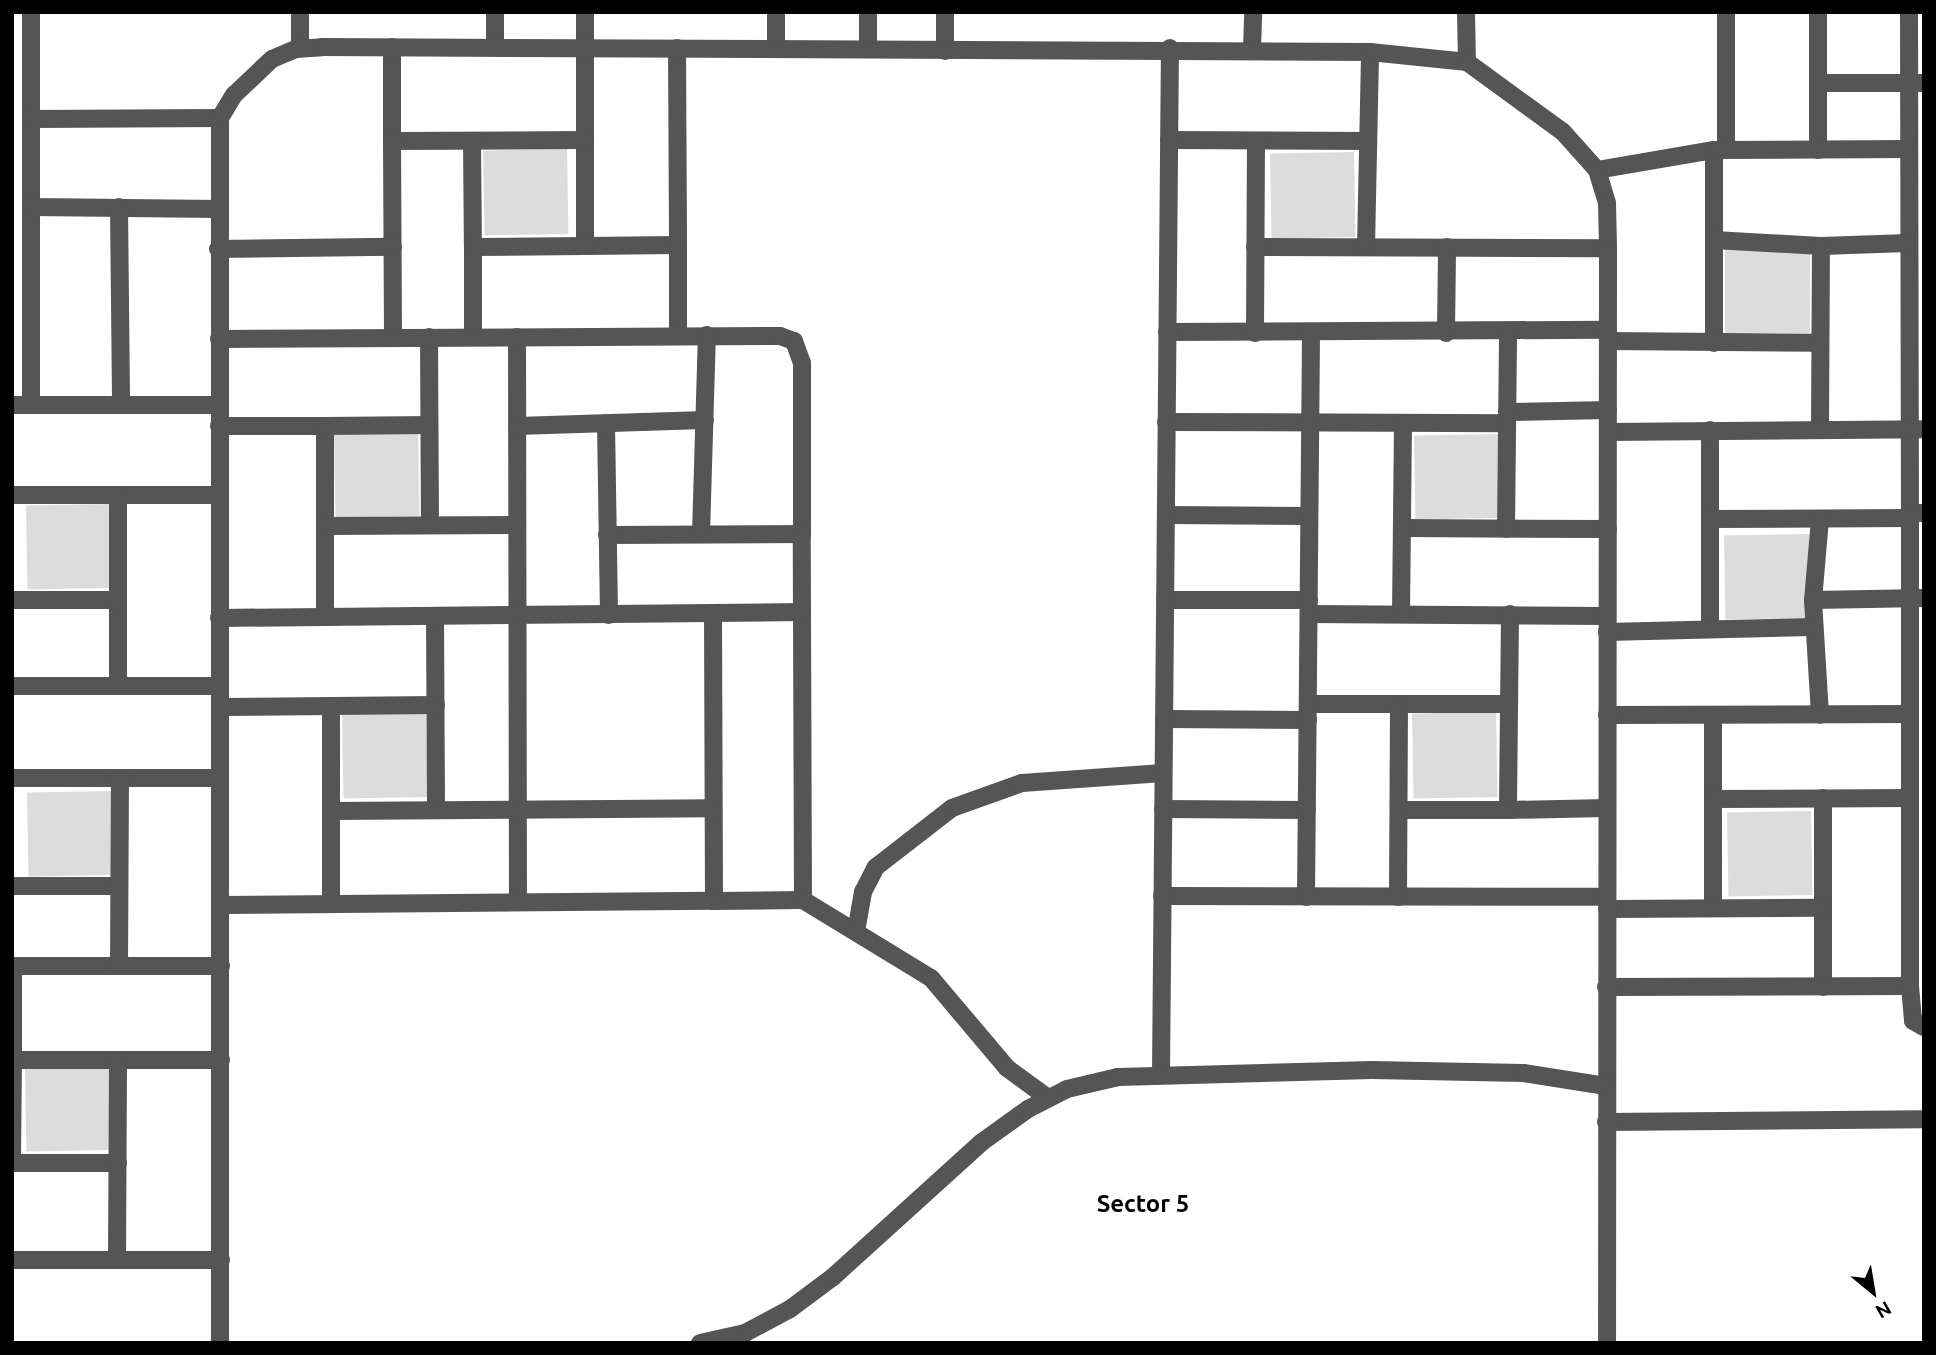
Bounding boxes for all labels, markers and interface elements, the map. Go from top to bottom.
district label: Sector 5 [1097,1190,1189,1218]
north arrow [1838,1257,1908,1327]
text: N [1872,1297,1895,1323]

